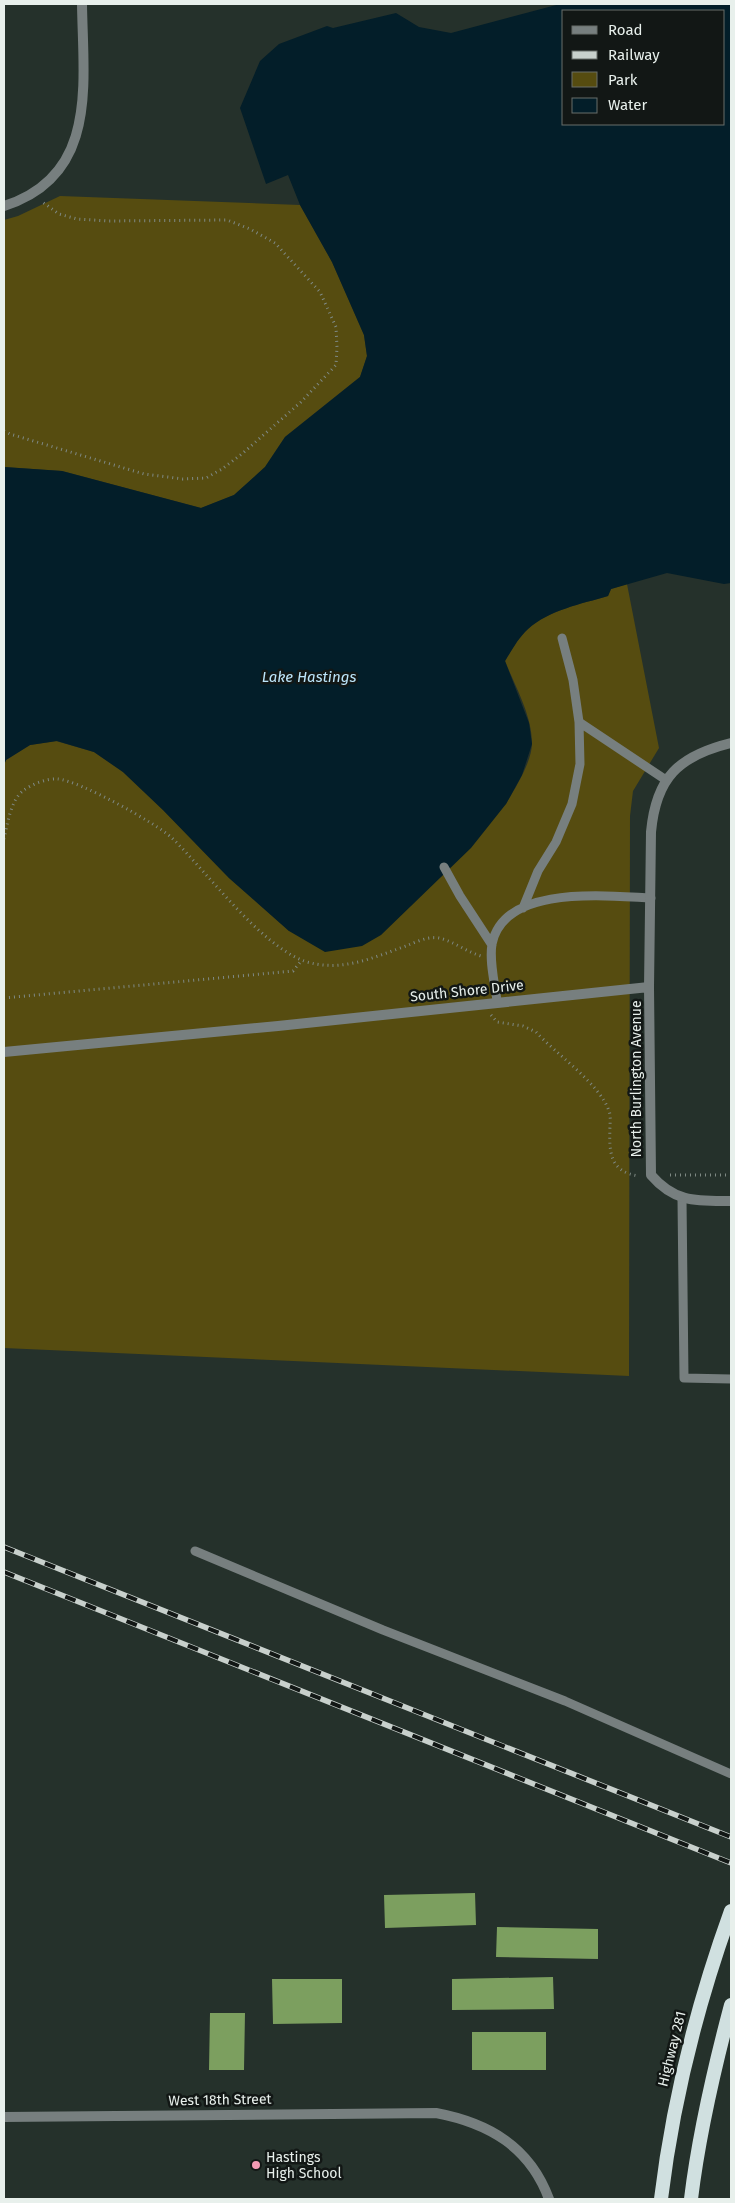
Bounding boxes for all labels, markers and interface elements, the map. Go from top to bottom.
legend [562,10,725,125]
text: Road [608,21,643,39]
text: Railway [608,46,660,64]
text: Park [608,71,638,89]
text: Water [608,96,647,114]
water label: Lake Hastings [262,668,356,686]
street label: South Shore Drive [409,977,525,1005]
street label: North Burlington Avenue [628,1000,645,1158]
street label: Highway 281 [654,2010,690,2088]
street label: West 18th Street [168,2091,273,2109]
place label: Hastings High School [266,2149,342,2182]
marker: Hastings High School [250,2159,262,2171]

